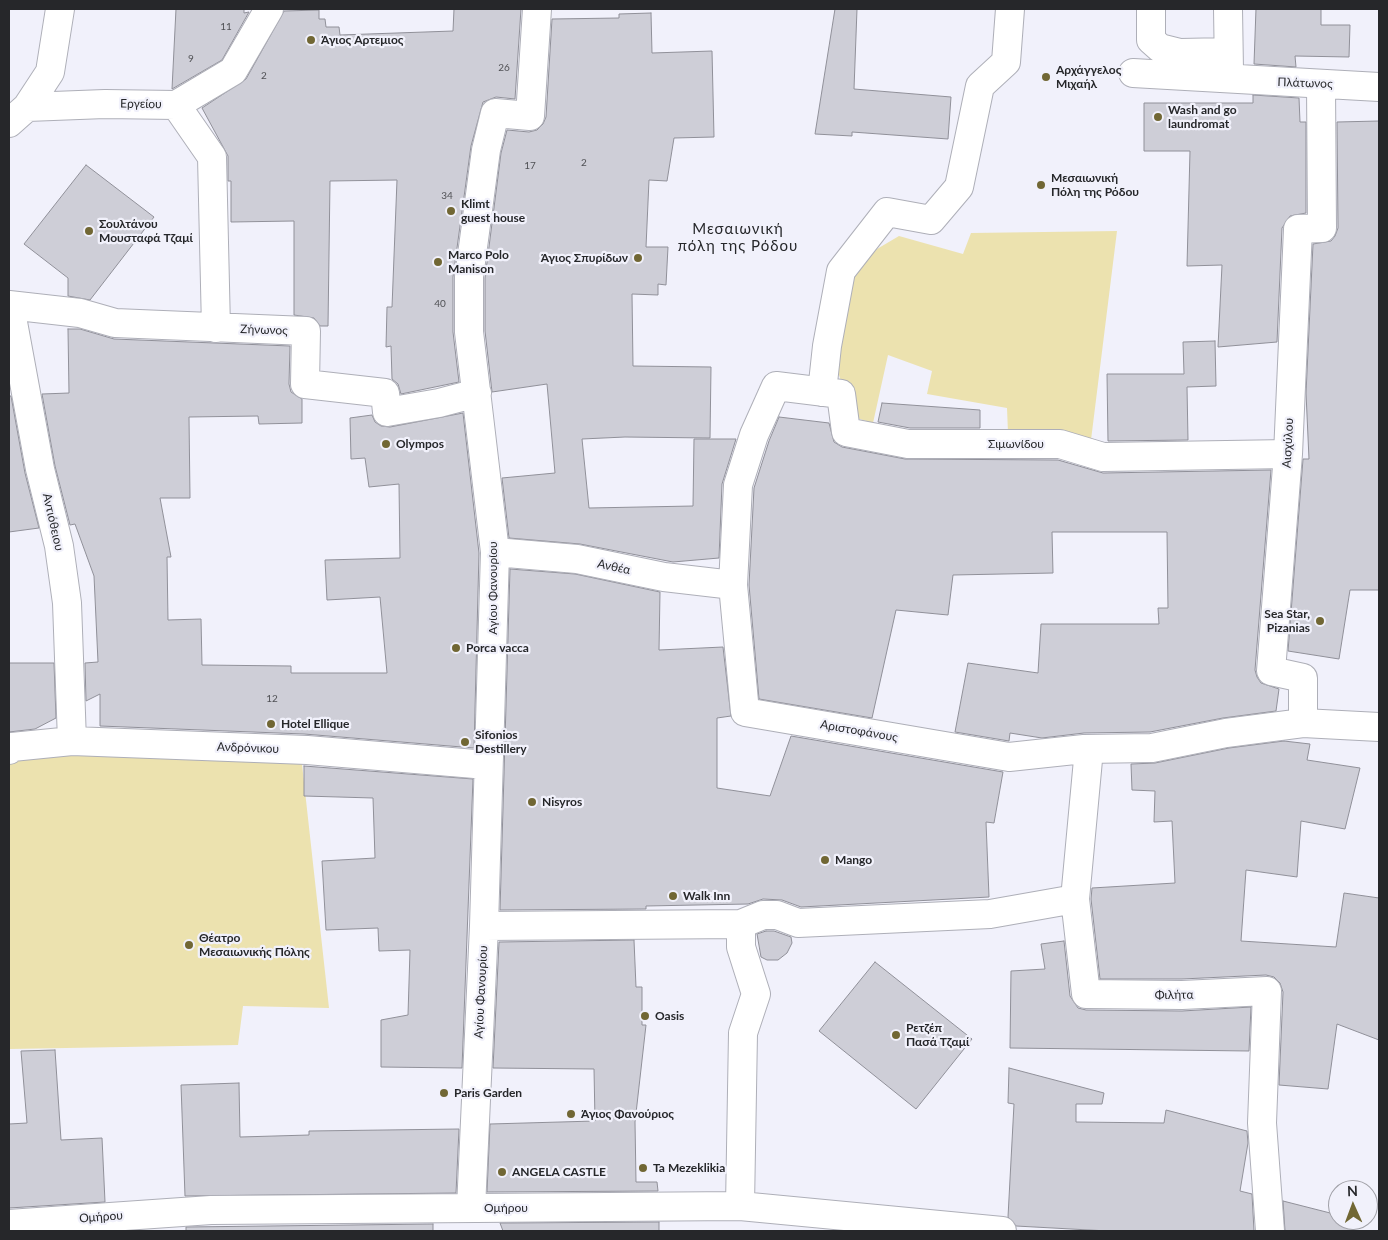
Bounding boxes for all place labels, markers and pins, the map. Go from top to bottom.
place label: Άγιος Αρτεμιος [321,33,403,47]
marker: Άγιος Αρτεμιος [305,34,317,46]
place label: Αρχάγγελος Μιχαήλ [1056,63,1121,91]
marker: Αρχάγγελος Μιχαήλ [1040,71,1052,83]
place label: Wash and go laundromat [1168,103,1237,131]
marker: Wash and go laundromat [1152,111,1164,123]
place label: Μεσαιωνική Πόλη της Ρόδου [1051,171,1139,199]
marker: Μεσαιωνική Πόλη της Ρόδου [1035,179,1047,191]
place label: Klimt guest house [461,197,525,225]
marker: Klimt guest house [445,205,457,217]
place label: Σουλτάνου Μουσταφά Τζαμί [99,217,193,245]
marker: Σουλτάνου Μουσταφά Τζαμί [83,225,95,237]
place label: Marco Polo Manison [448,248,509,276]
place label: Άγιος Σπυρίδων [541,251,628,265]
marker: Άγιος Σπυρίδων [632,252,644,264]
marker: Marco Polo Manison [432,256,444,268]
place label: Olympos [396,437,444,451]
marker: Olympos [380,438,392,450]
place label: Sea Star, Pizanias [1264,607,1310,635]
marker: Sea Star, Pizanias [1314,615,1326,627]
place label: Porca vacca [466,641,529,655]
marker: Porca vacca [450,642,462,654]
place label: Hotel Ellique [281,717,349,731]
marker: Hotel Ellique [265,718,277,730]
place label: Sifonios Destillery [475,728,527,756]
marker: Sifonios Destillery [459,736,471,748]
place label: Nisyros [542,795,582,809]
marker: Nisyros [526,796,538,808]
place label: Mango [835,853,872,867]
marker: Mango [819,854,831,866]
place label: Walk Inn [683,889,730,903]
marker: Walk Inn [667,890,679,902]
place label: Θέατρο Μεσαιωνικής Πόλης [199,931,310,959]
marker: Θέατρο Μεσαιωνικής Πόλης [183,939,195,951]
place label: Oasis [655,1009,684,1023]
marker: Oasis [639,1010,651,1022]
place label: Ρετζέπ Πασά Τζαμί [906,1021,969,1049]
marker: Ρετζέπ Πασά Τζαμί [890,1029,902,1041]
place label: Paris Garden [454,1086,522,1100]
marker: Paris Garden [438,1087,450,1099]
place label: Άγιος Φανούριος [581,1107,674,1121]
marker: Άγιος Φανούριος [565,1108,577,1120]
place label: Ta Mezeklikia [653,1161,725,1175]
marker: Ta Mezeklikia [637,1162,649,1174]
place label: ANGELA CASTLE [512,1165,606,1179]
marker: ANGELA CASTLE [496,1166,508,1178]

